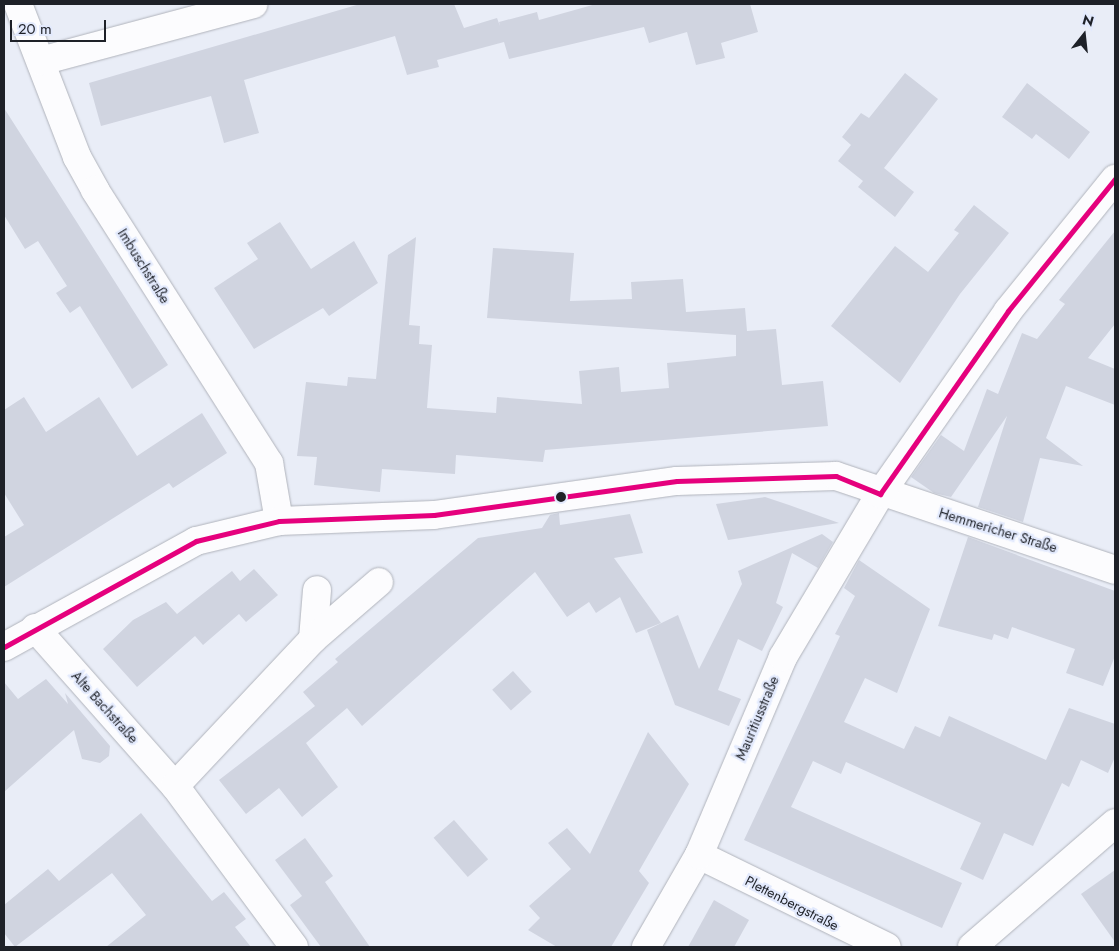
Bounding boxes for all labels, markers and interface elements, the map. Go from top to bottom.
text: N [1080,9,1096,32]
scale bar [12,10,109,42]
north arrow [1059,10,1109,60]
text: 20 m [18,18,52,40]
street label: Imbuschstraße [114,225,174,307]
unlabelled marker [556,492,566,502]
street label: Hemmericher Straße [937,504,1059,556]
street label: Alte Bachstraße [68,667,142,747]
street label: Mauritiusstraße [732,674,782,762]
street label: Plettenbergstraße [742,872,842,934]

